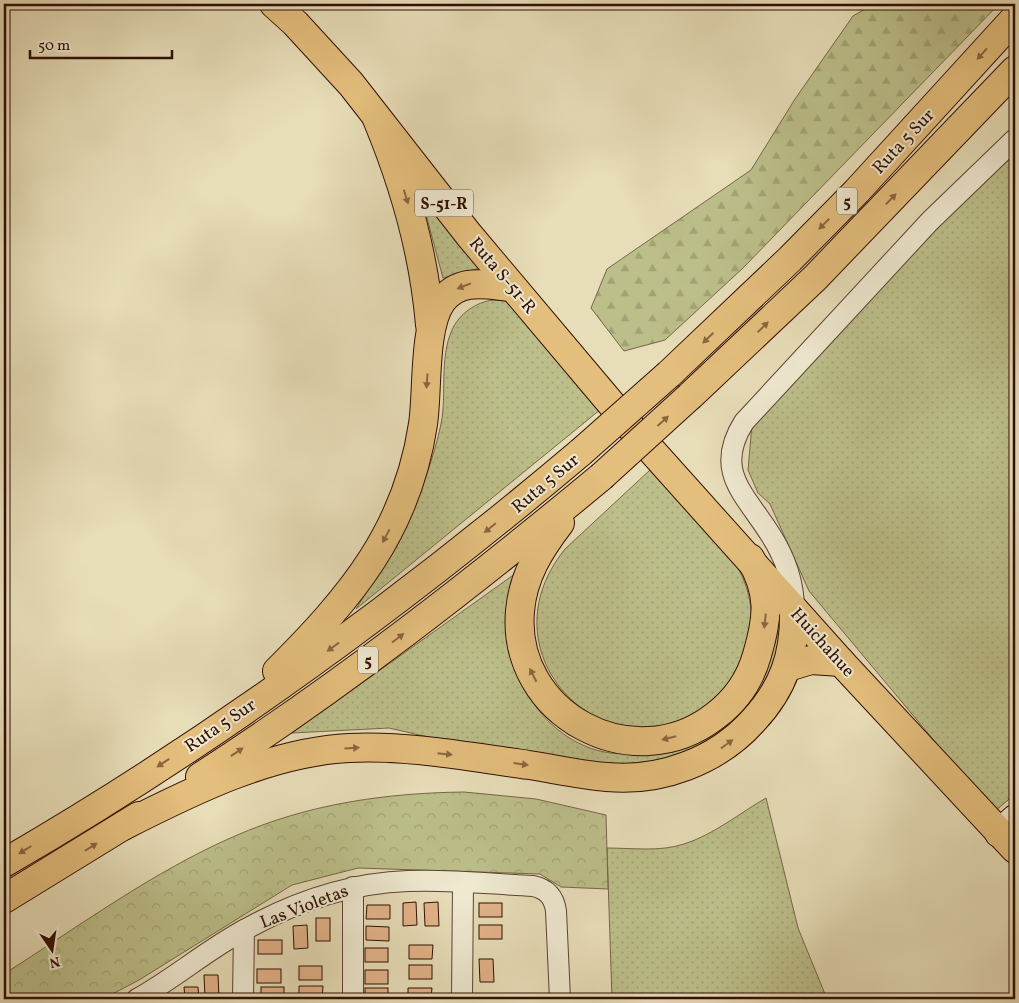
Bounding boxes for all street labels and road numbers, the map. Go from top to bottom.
street label: Ruta 5 Sur [867,103,941,180]
road number: 5 [837,188,857,215]
road number: S-51-R [415,190,473,217]
street label: Ruta S-51-R [462,232,541,320]
street label: Ruta 5 Sur [507,448,585,520]
street label: Huichahue [784,603,860,683]
road number: 5 [358,646,378,674]
street label: Ruta 5 Sur [180,693,262,759]
street label: Las Violetas [257,879,352,936]

